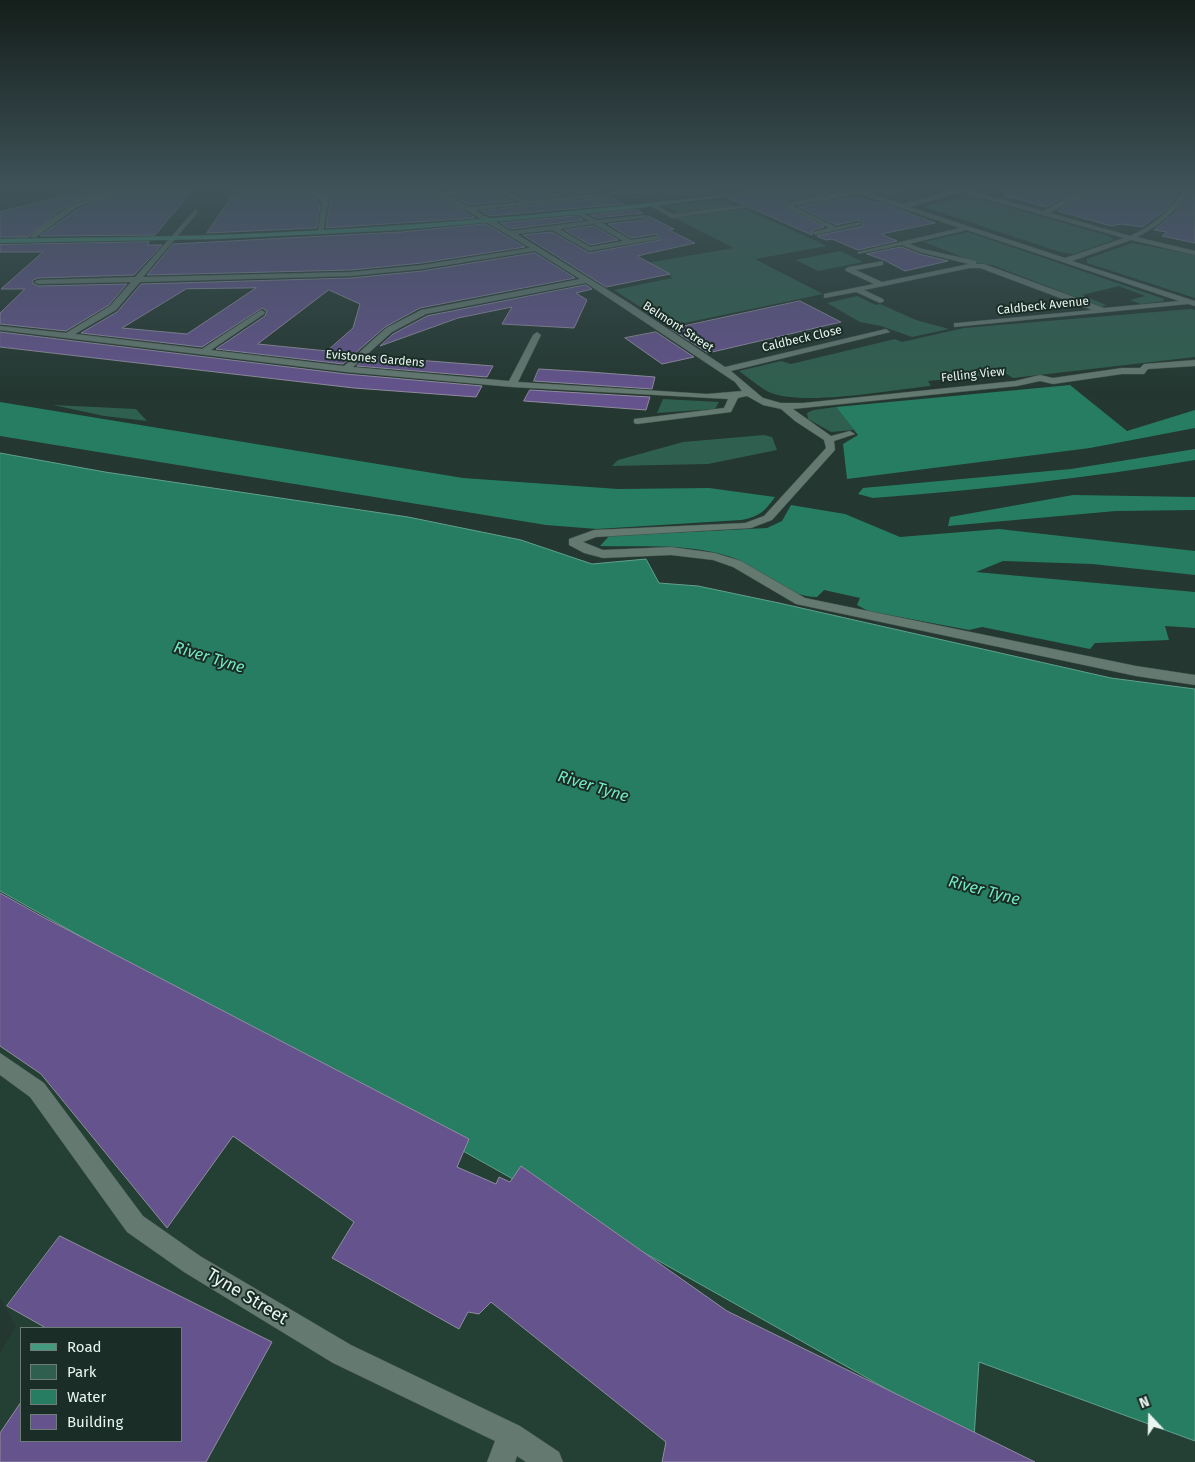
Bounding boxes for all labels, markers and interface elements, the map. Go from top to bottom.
street label: Caldbeck Avenue [996,294,1090,318]
street label: Belmont Street [640,299,716,355]
street label: Caldbeck Close [761,323,843,355]
street label: Evistones Gardens [325,347,425,371]
street label: Felling View [940,364,1006,386]
water label: River Tyne [171,638,247,678]
water label: River Tyne [555,767,631,807]
water label: River Tyne [946,872,1022,910]
street label: Tyne Street [202,1264,292,1330]
legend [20,1327,182,1442]
text: Road [67,1338,102,1356]
text: Park [67,1363,97,1381]
text: Water [67,1388,106,1406]
north arrow [1125,1392,1175,1442]
text: N [1137,1393,1152,1412]
text: Building [67,1413,123,1431]

